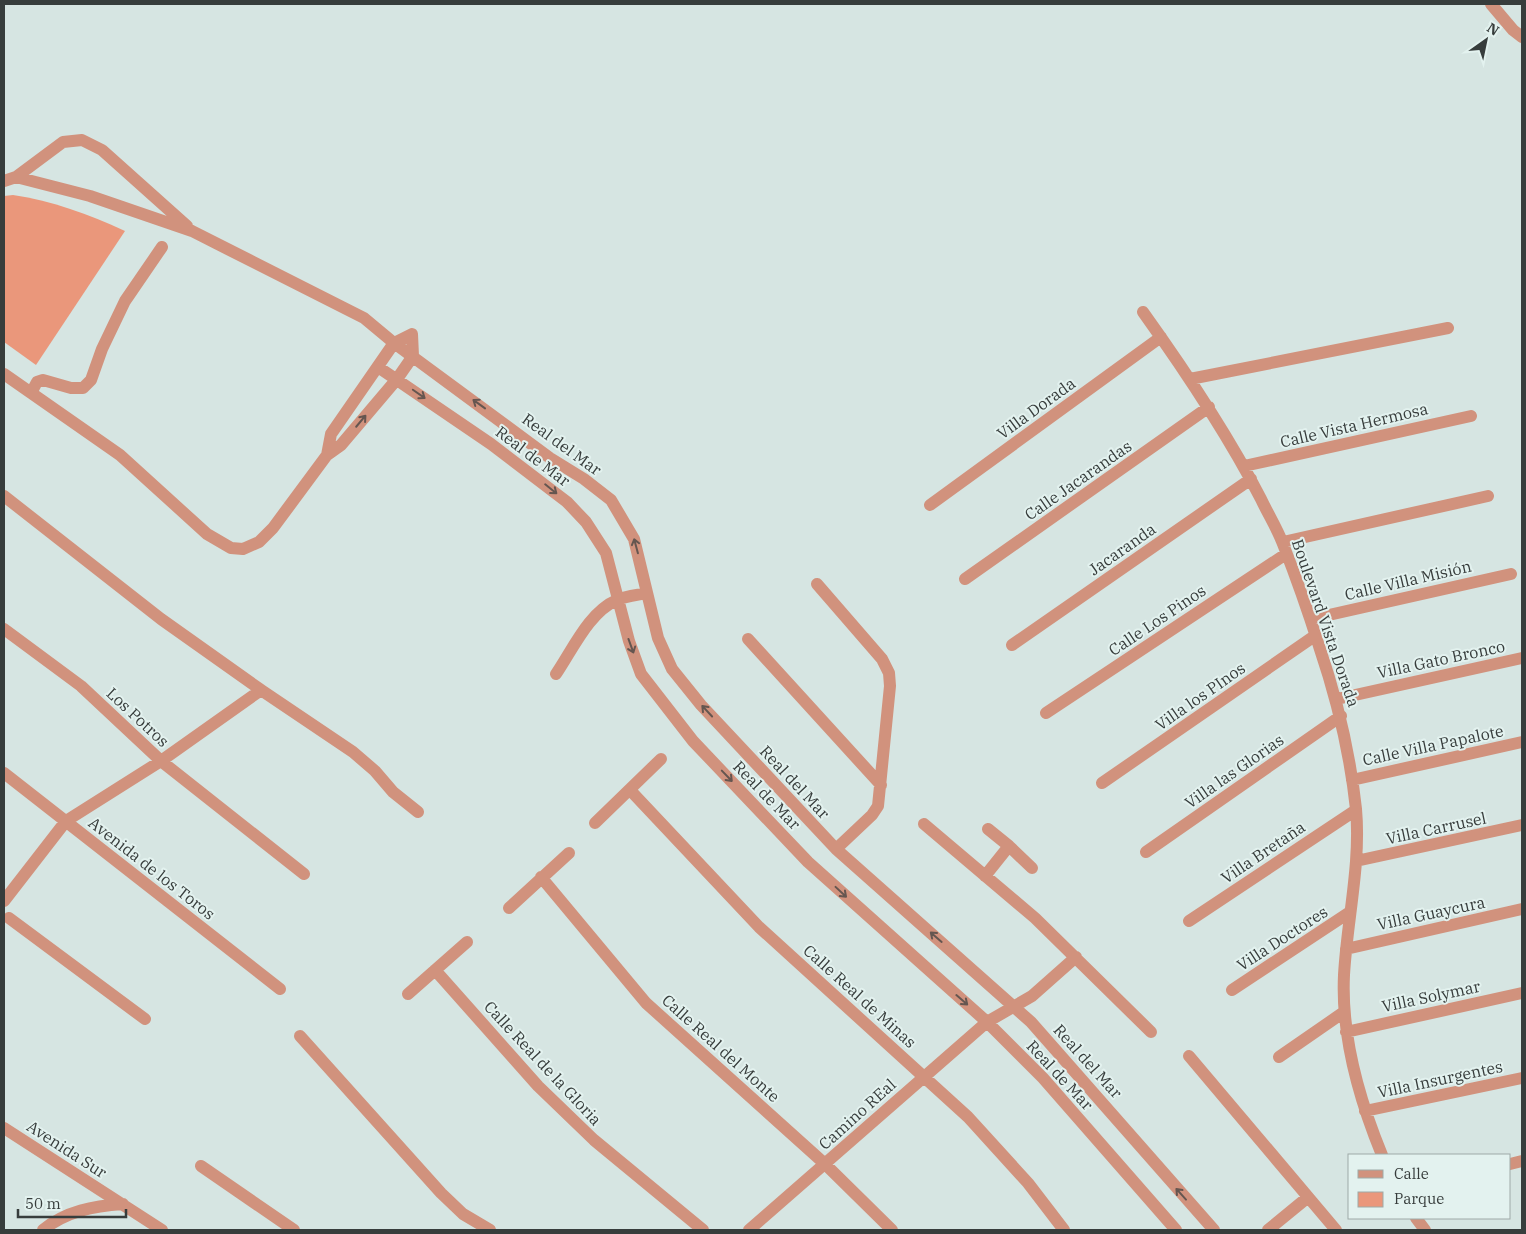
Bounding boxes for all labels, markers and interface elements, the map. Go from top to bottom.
north arrow [1461,15,1511,65]
text: N [1484,19,1503,40]
street label: Villa Dorada [993,373,1079,443]
one-way arrow [411,389,425,399]
street label: Calle Vista Hermosa [1278,398,1430,452]
one-way arrow [473,399,486,410]
street label: Real del Mar [518,409,606,479]
one-way arrow [356,415,367,428]
street label: Real de Mar [492,421,574,491]
street label: Calle Jacarandas [1021,436,1135,524]
one-way arrow [544,483,557,494]
street label: Jacaranda [1085,518,1160,579]
street label: Boulevard Vista Dorada [1288,536,1364,710]
one-way arrow [630,538,640,554]
street label: Calle Villa Misión [1343,556,1473,604]
street label: Calle Los Pinos [1105,580,1209,660]
street label: Villa Gato Bronco [1375,636,1507,682]
one-way arrow [627,638,636,654]
street label: Villa los PInos [1151,658,1249,734]
street label: Los Potros [103,683,173,751]
one-way arrow [701,705,713,718]
street label: Calle Villa Papalote [1361,720,1505,770]
street label: Villa las Glorias [1181,729,1287,813]
street label: Real del Mar [756,741,834,823]
street label: Real de Mar [729,756,805,834]
one-way arrow [720,770,733,782]
street label: Villa Carrusel [1384,808,1488,848]
street label: Avenida de los Toros [85,812,219,924]
street label: Villa Bretaña [1217,816,1309,887]
one-way arrow [834,886,847,898]
street label: Villa Guaycura [1375,892,1487,934]
street label: Villa Doctores [1233,901,1331,975]
one-way arrow [929,931,942,943]
street label: Calle Real de Minas [799,940,921,1052]
street label: Villa Solymar [1380,976,1482,1016]
street label: Calle Real del Monte [658,990,784,1106]
one-way arrow [956,994,969,1005]
street label: Calle Real de la Gloria [480,997,606,1130]
street label: Real del Mar [1049,1020,1127,1102]
street label: Real de Mar [1023,1036,1097,1114]
street label: Villa Insurgentes [1376,1056,1504,1102]
street label: Camino REal [814,1074,900,1154]
street label: Avenida Sur [23,1116,111,1182]
legend [1348,1154,1511,1219]
text: Calle [1394,1164,1429,1183]
scale bar [18,1186,125,1218]
one-way arrow [1175,1188,1187,1201]
text: Parque [1394,1189,1444,1208]
text: 50 m [25,1194,61,1213]

